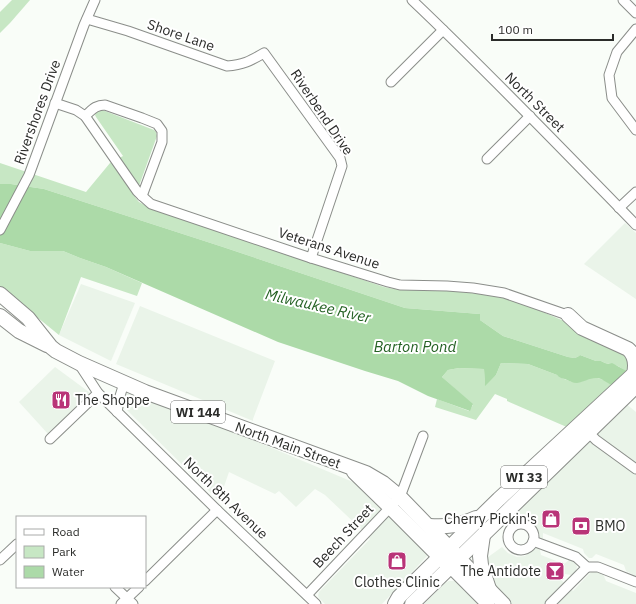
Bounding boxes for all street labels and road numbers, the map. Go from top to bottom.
street label: Shore Lane [145,15,217,55]
street label: Rivershores Drive [10,57,64,167]
street label: Riverbend Drive [287,66,358,159]
street label: North Street [501,68,569,136]
street label: Veterans Avenue [276,223,382,273]
road number: WI 144 [171,401,225,423]
street label: North Main Street [233,418,343,472]
street label: North 8th Avenue [180,453,272,543]
road number: WI 33 [501,466,547,488]
street label: Beech Street [309,500,377,572]

